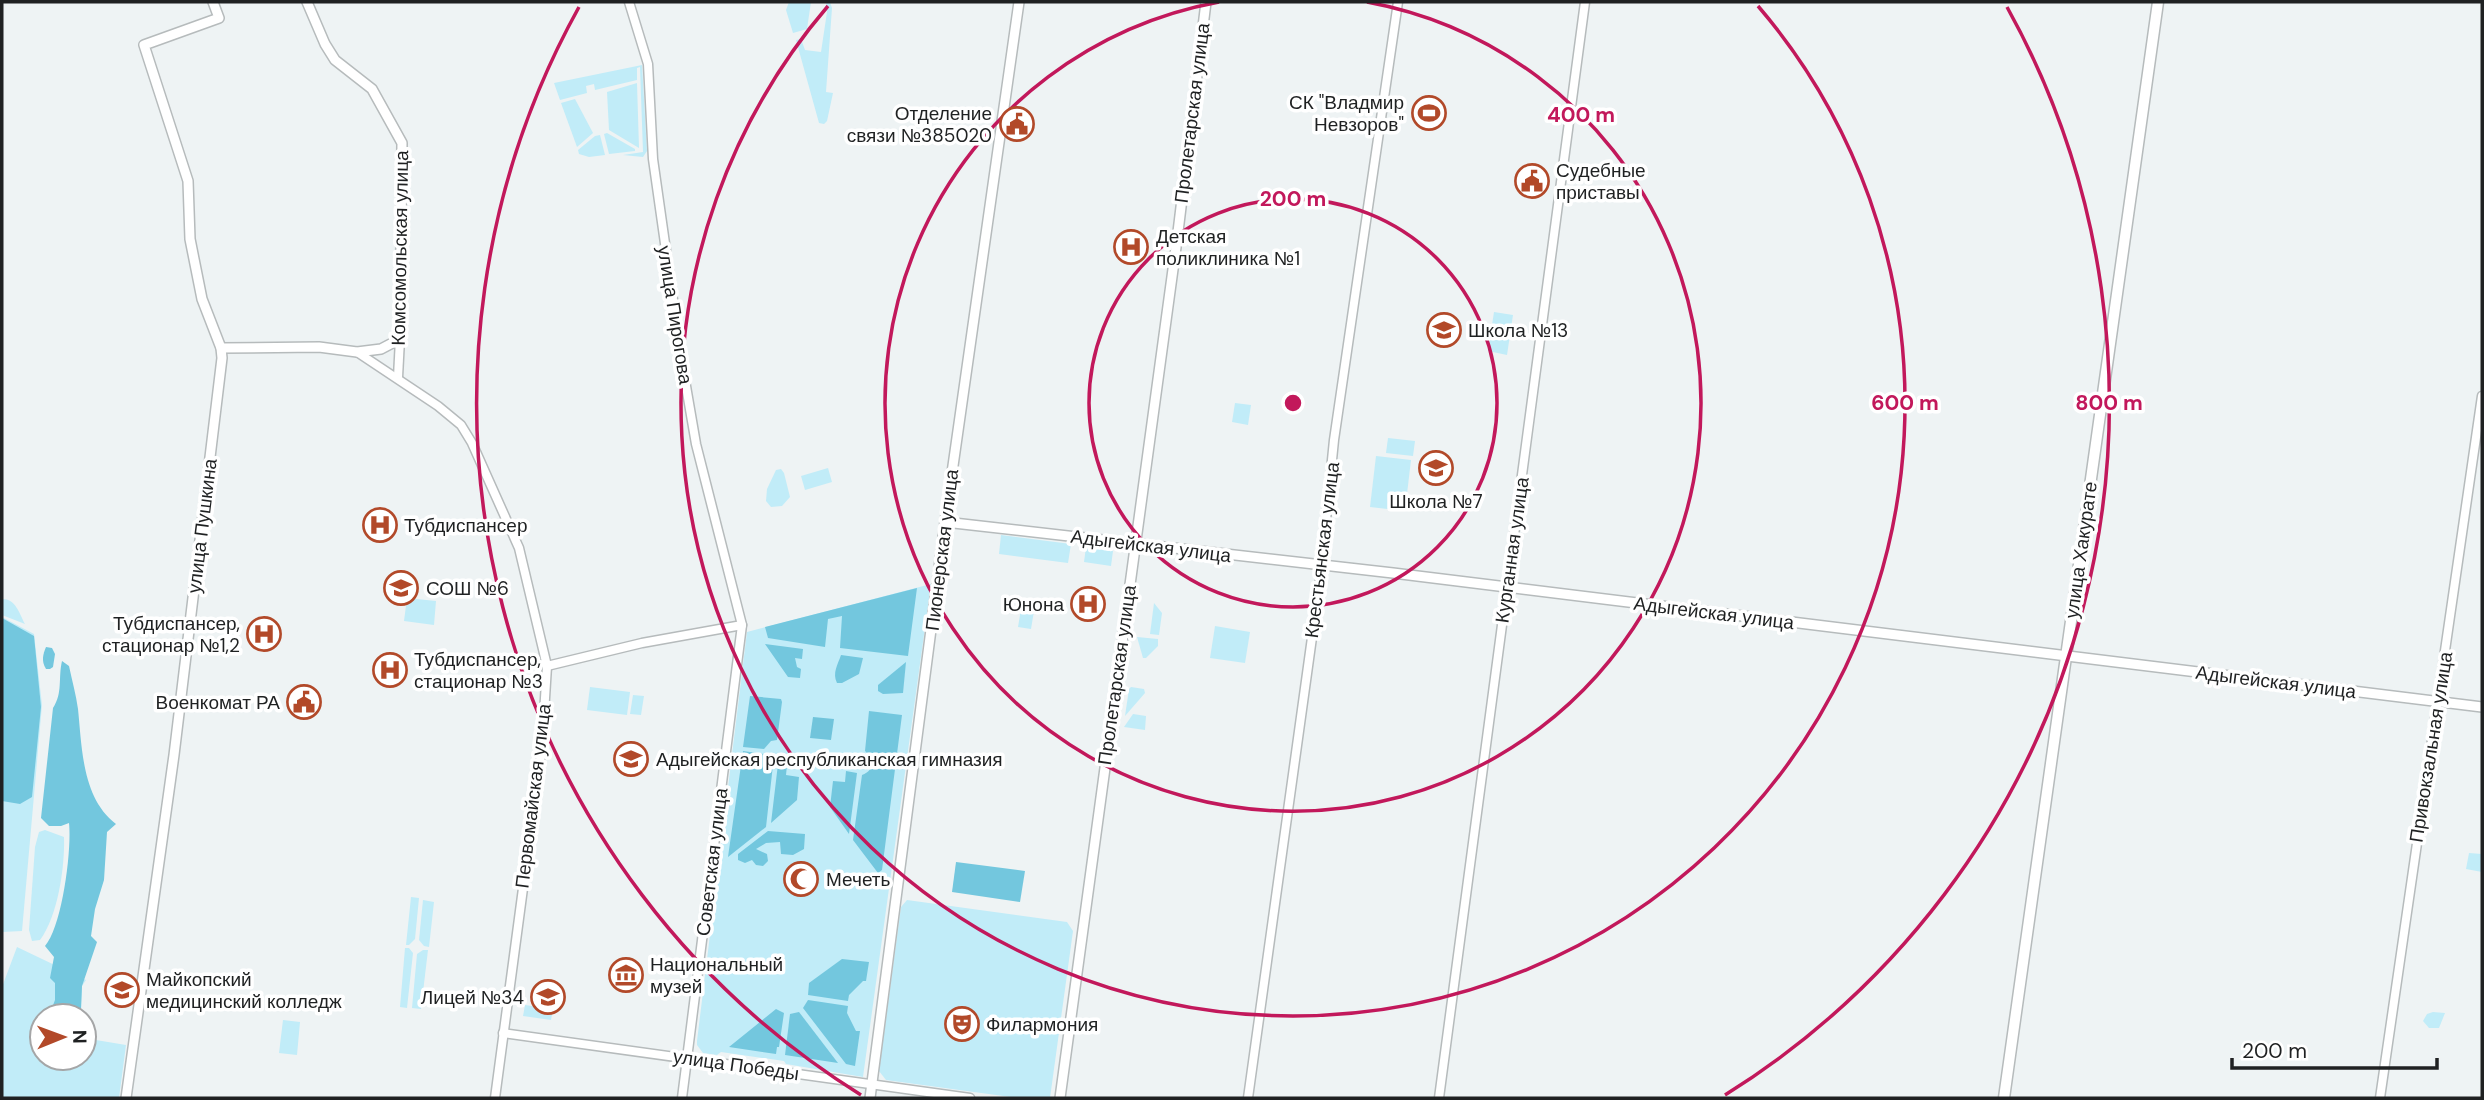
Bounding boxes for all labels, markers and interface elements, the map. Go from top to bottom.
street label: Пролетарская улица [1169,21,1216,205]
place label: СК "Владмир Невзоров" [1289,90,1404,137]
sports icon: СК "Владмир Невзоров" [1410,94,1448,132]
place label: Отделение связи №385020 [847,101,992,148]
text: 400 m [1547,101,1615,129]
public building icon: Отделение связи №385020 [998,105,1036,143]
street label: Комсомольская улица [386,150,414,346]
place label: Судебные приставы [1556,158,1646,205]
public building icon: Судебные приставы [1513,162,1551,200]
text: 200 m [1260,185,1326,213]
place label: Детская поликлиника №1 [1156,224,1300,271]
hospital icon: Детская поликлиника №1 [1112,228,1150,266]
street label: улица Пирогова [652,244,698,387]
school or university icon: Школа №13 [1425,311,1463,349]
place label: Школа №13 [1468,318,1568,343]
text: 600 m [1871,389,1939,417]
text: 800 m [2075,389,2143,417]
centre of rings [1281,391,1305,415]
school or university icon: Школа №7 [1417,449,1455,487]
street label: улица Пушкина [181,457,223,595]
street label: Крестьянская улица [1299,460,1345,640]
street label: Пионерская улица [920,467,964,632]
street label: Курганная улица [1489,475,1535,625]
street label: улица Хакурате [2059,480,2103,620]
place label: Школа №7 [1389,489,1483,514]
hospital icon: Тубдиспансер [361,506,399,544]
place label: Тубдиспансер [404,513,527,538]
street label: Адыгейская улица [1069,524,1233,568]
school or university icon: СОШ №6 [382,569,420,607]
place label: СОШ №6 [426,576,509,601]
street label: Пролетарская улица [1092,583,1142,767]
hospital icon: Юнона [1069,585,1107,623]
street label: Адыгейская улица [1632,591,1796,635]
place label: Юнона [1003,592,1064,617]
place label: Тубдиспансер, стационар №1,2 [102,611,240,658]
hospital icon: Тубдиспансер, стационар №1,2 [245,615,283,653]
place label: Тубдиспансер, стационар №3 [414,647,543,694]
street label: Привокзальная улица [2404,649,2458,844]
hospital icon: Тубдиспансер, стационар №3 [371,651,409,689]
street label: Адыгейская улица [2194,660,2358,704]
public building icon: Военкомат РА [285,683,323,721]
place label: Военкомат РА [156,690,280,715]
street label: Первомайская улица [509,702,557,890]
school or university icon: Адыгейская республиканская гимназия [612,740,650,778]
place label: Адыгейская республиканская гимназия [656,747,1003,772]
street label: Советская улица [691,786,734,937]
mosque icon: Мечеть [782,860,820,898]
place label: Мечеть [826,867,891,892]
place label: Национальный музей [650,952,783,999]
museum icon: Национальный музей [607,956,645,994]
place label: Майкопский медицинский колледж [146,967,342,1014]
school or university icon: Майкопский медицинский колледж [103,971,141,1009]
school or university icon: Лицей №34 [529,978,567,1016]
place label: Лицей №34 [421,985,524,1010]
north arrow [28,1002,98,1072]
theatre icon: Филармония [943,1005,981,1043]
place label: Филармония [986,1012,1098,1037]
scale bar [2232,1026,2437,1070]
text: N [67,1030,92,1044]
text: 200 m [2242,1037,2307,1065]
street label: улица Победы [671,1044,801,1086]

